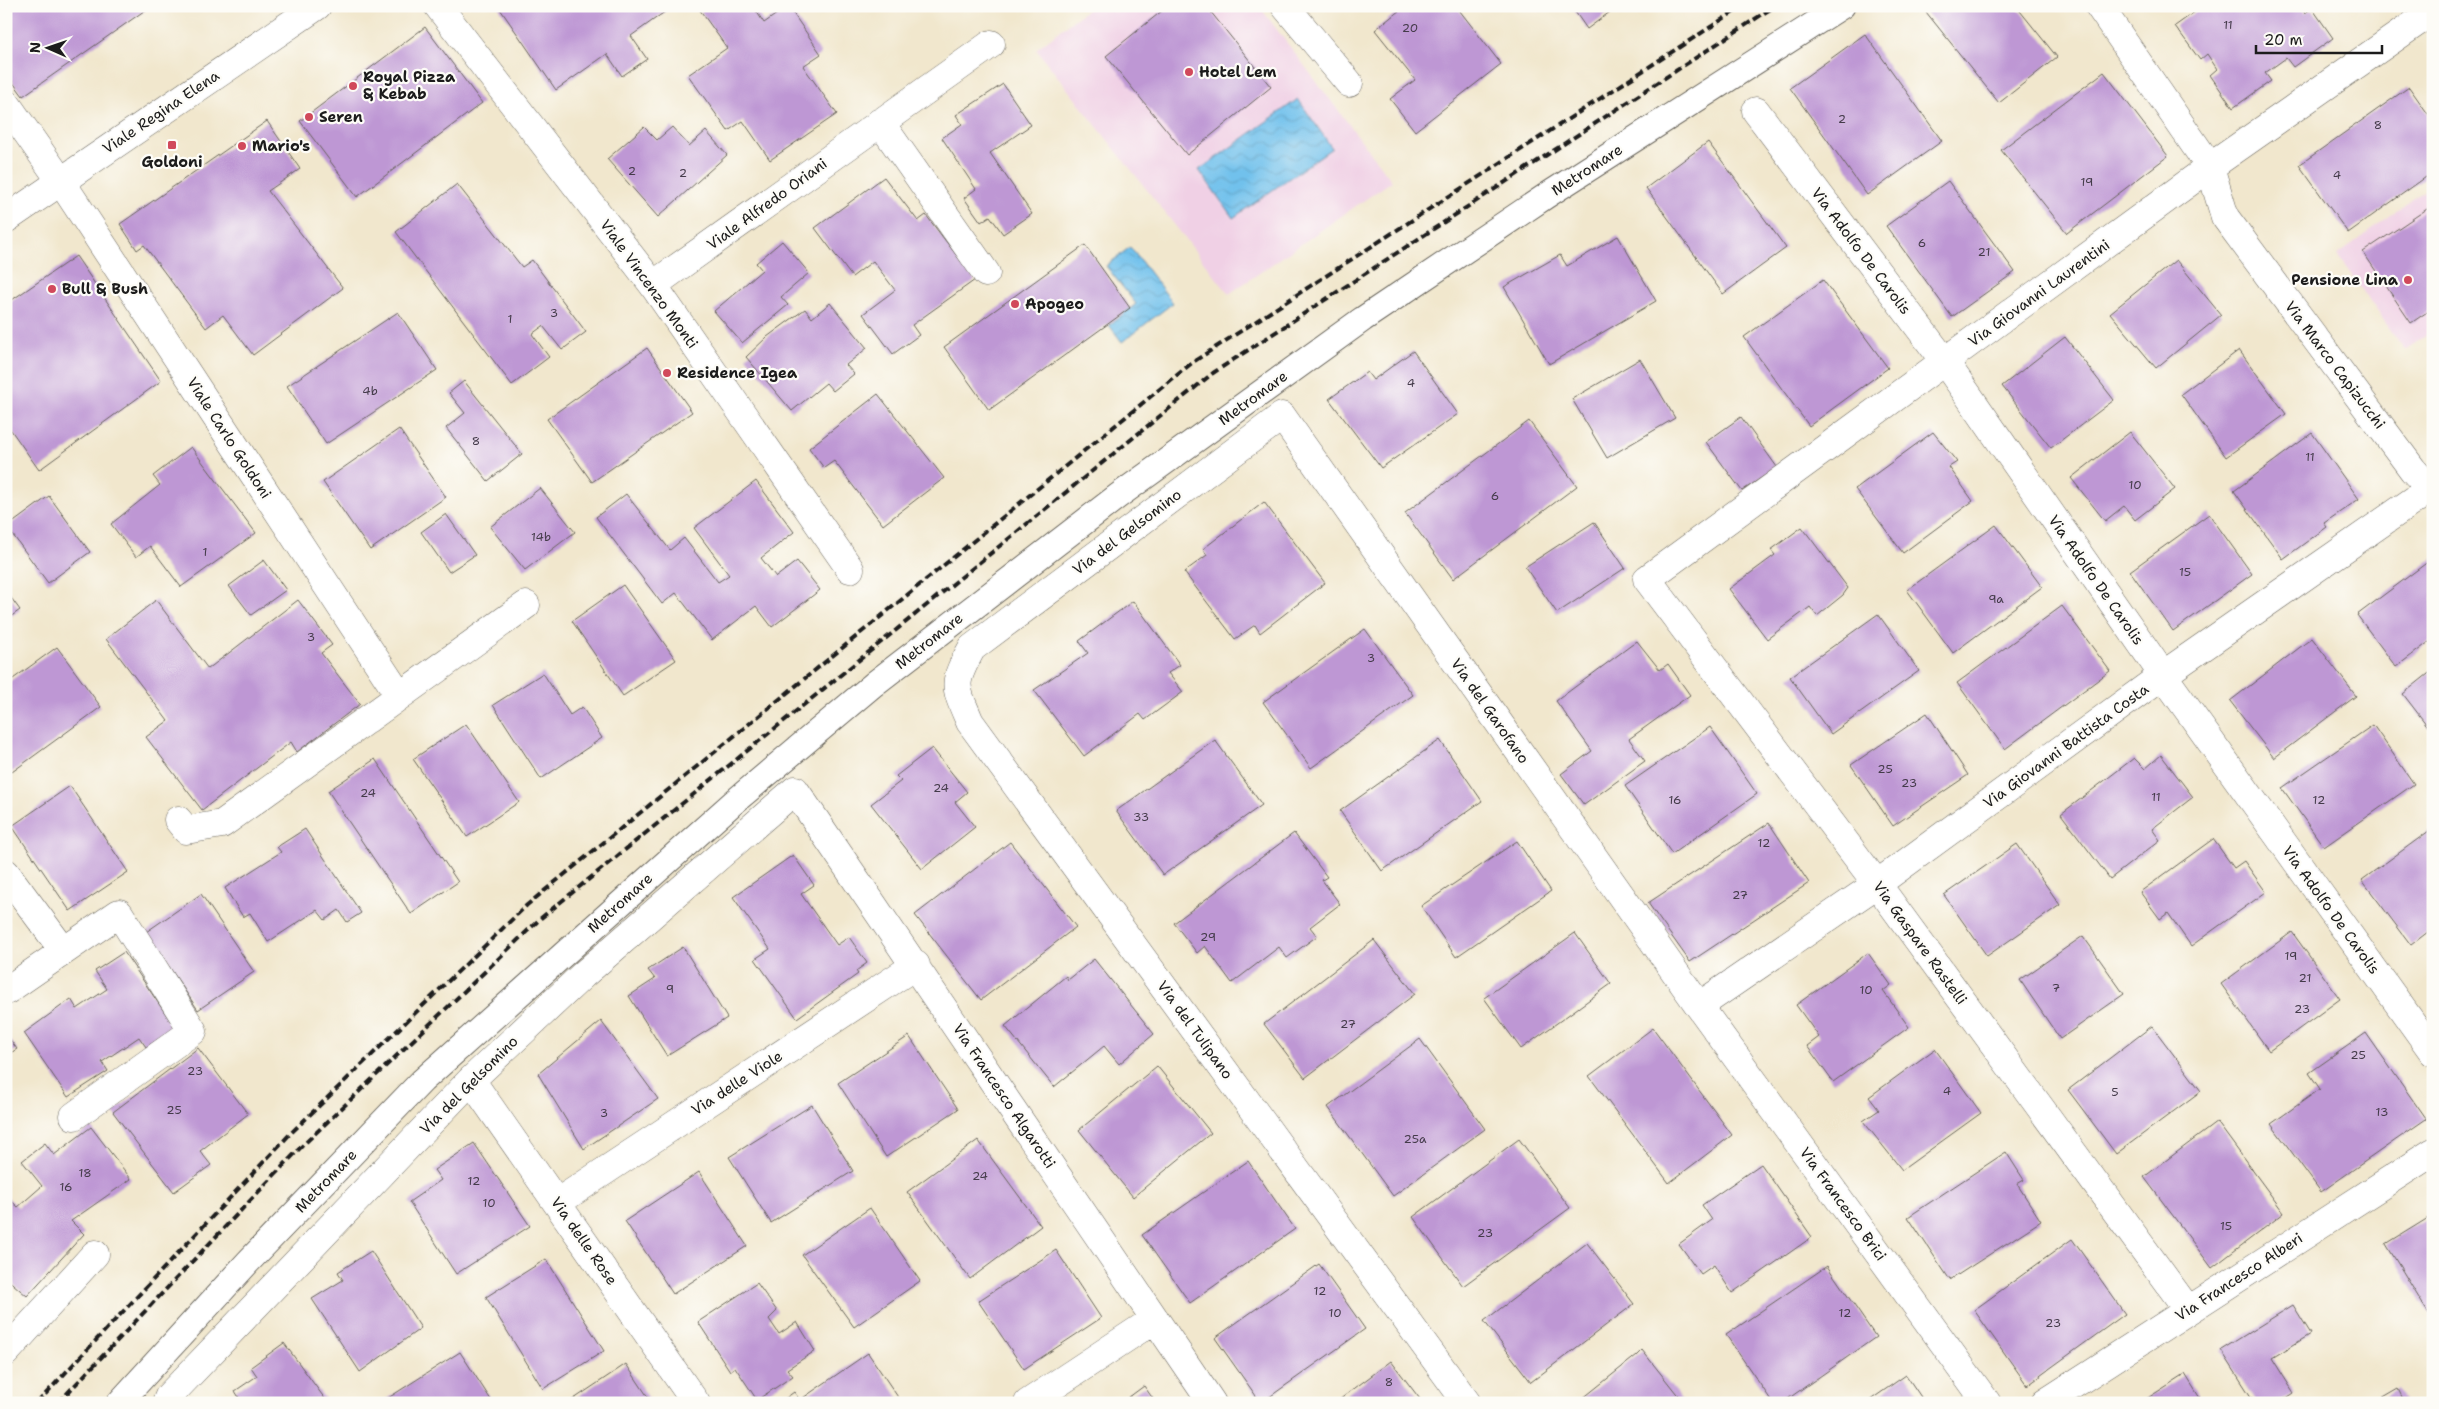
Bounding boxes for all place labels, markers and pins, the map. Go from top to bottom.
place label: Hotel Lem [1199,62,1277,82]
marker: Hotel Lem [1183,66,1195,78]
place label: Royal Pizza & Kebab [363,67,456,104]
marker: Royal Pizza & Kebab [347,80,359,92]
place label: Seren [319,107,363,127]
marker: Seren [303,111,315,123]
place label: Mario's [252,136,310,156]
marker: Goldoni [166,139,178,151]
marker: Mario's [236,140,248,152]
place label: Goldoni [142,152,203,172]
place label: Pensione Lina [2291,270,2399,290]
marker: Pensione Lina [2402,274,2414,286]
place label: Bull & Bush [62,279,148,299]
marker: Bull & Bush [46,283,58,295]
place label: Apogeo [1025,294,1084,314]
marker: Apogeo [1009,298,1021,310]
place label: Residence Igea [677,363,798,383]
marker: Residence Igea [661,367,673,379]

